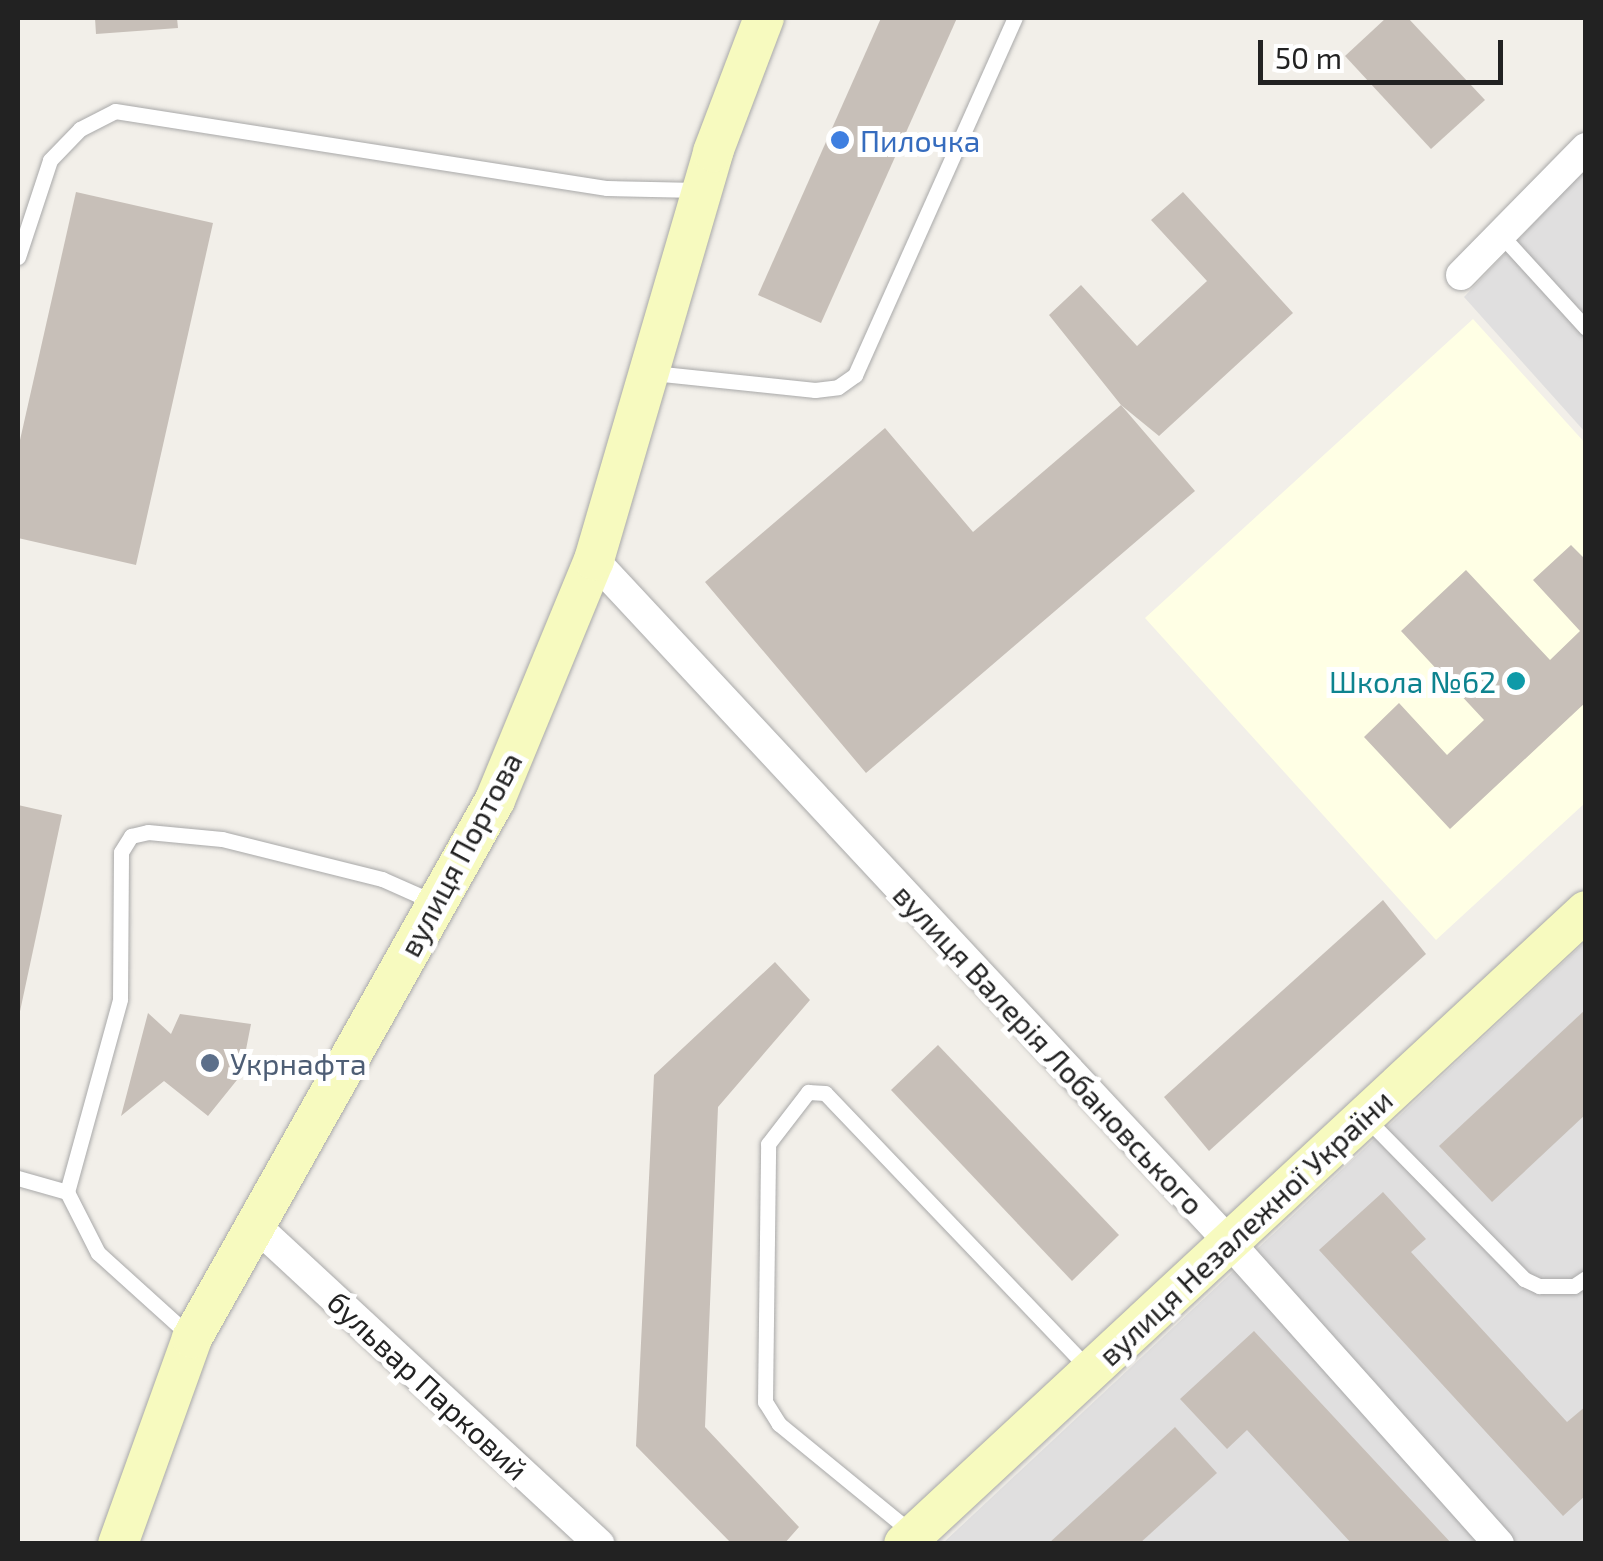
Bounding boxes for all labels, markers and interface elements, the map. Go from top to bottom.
scale bar [1263,20,1508,82]
text: 50 m [1275,39,1342,75]
place label: Пилочка [860,122,980,158]
marker: Пилочка [829,129,851,151]
place label: Школа №62 [1329,663,1496,699]
marker: Школа №62 [1505,670,1527,692]
street label: вулиця Портова [391,746,529,962]
street label: вулиця Валерія Лобановського [886,876,1212,1222]
place label: Укрнафта [230,1045,366,1081]
marker: Укрнафта [199,1052,221,1074]
street label: вулиця Незалежної України [1091,1081,1399,1373]
street label: бульвар Парковий [320,1283,536,1487]

